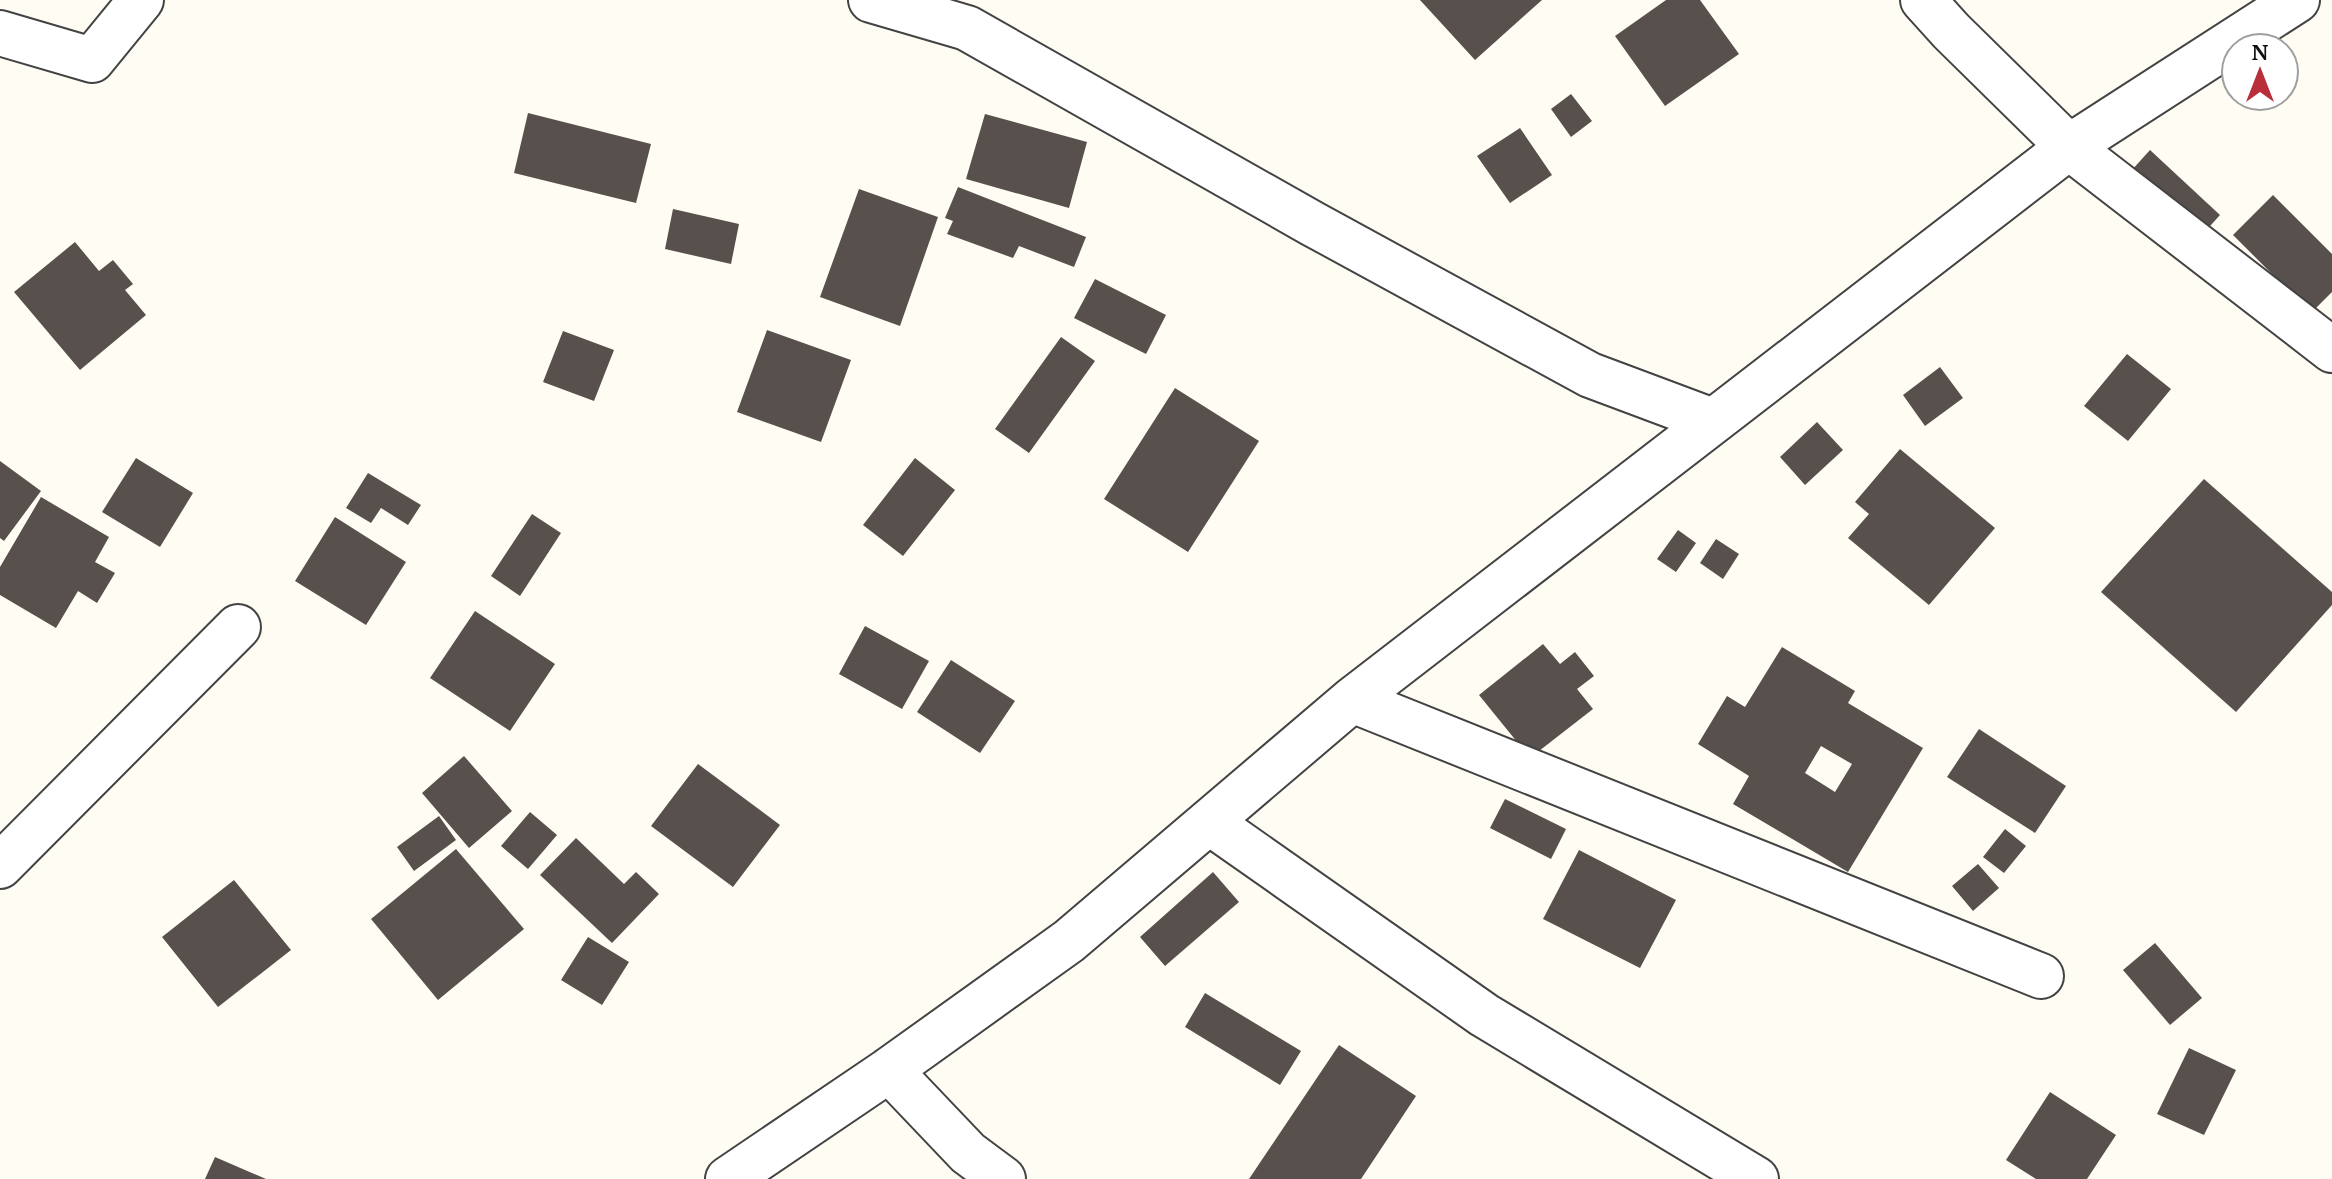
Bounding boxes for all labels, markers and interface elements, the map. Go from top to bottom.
north arrow [2220,32,2300,112]
text: N [2252,37,2269,66]

